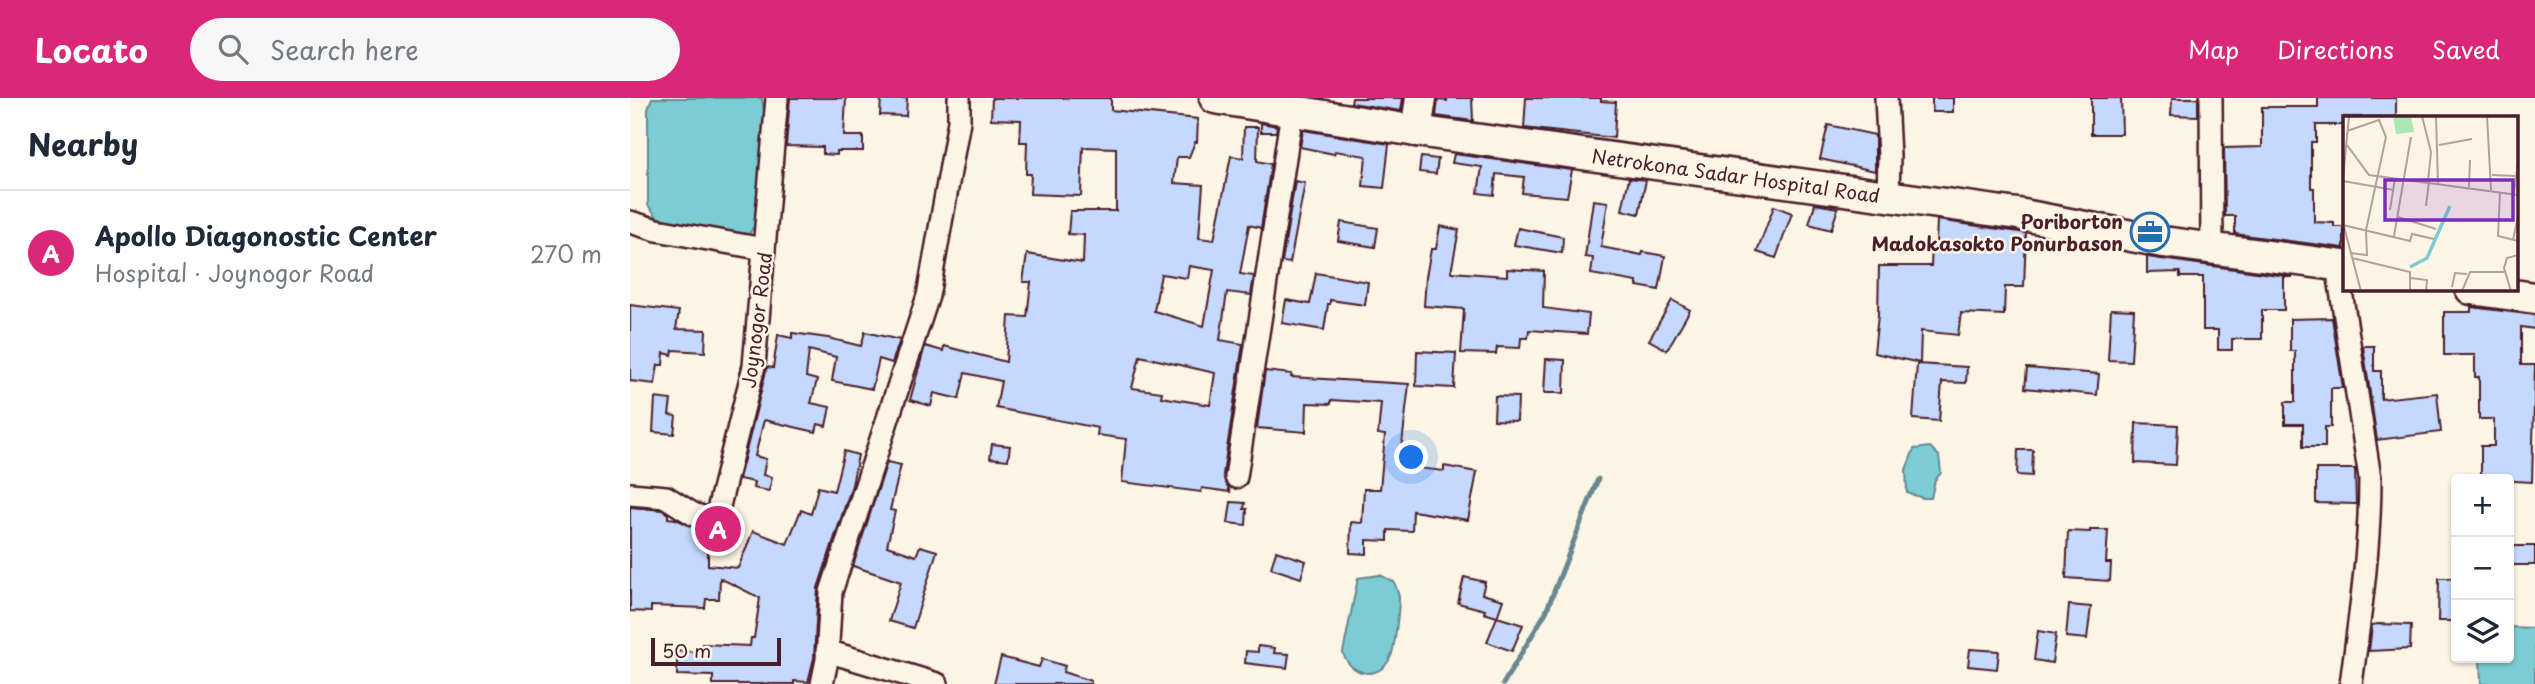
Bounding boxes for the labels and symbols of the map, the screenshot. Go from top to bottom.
inset map [2343,116,2518,290]
street label: Netrokona Sadar Hospital Road [1590,141,1882,209]
place label: Poriborton Madokasokto Ponurbason [1871,207,2123,257]
office icon: Poriborton Madokasokto Ponurbason [2129,211,2171,253]
street label: Joynogor Road [734,250,778,390]
your location [1394,440,1428,474]
pin: A [695,503,741,555]
scale bar [651,635,780,667]

